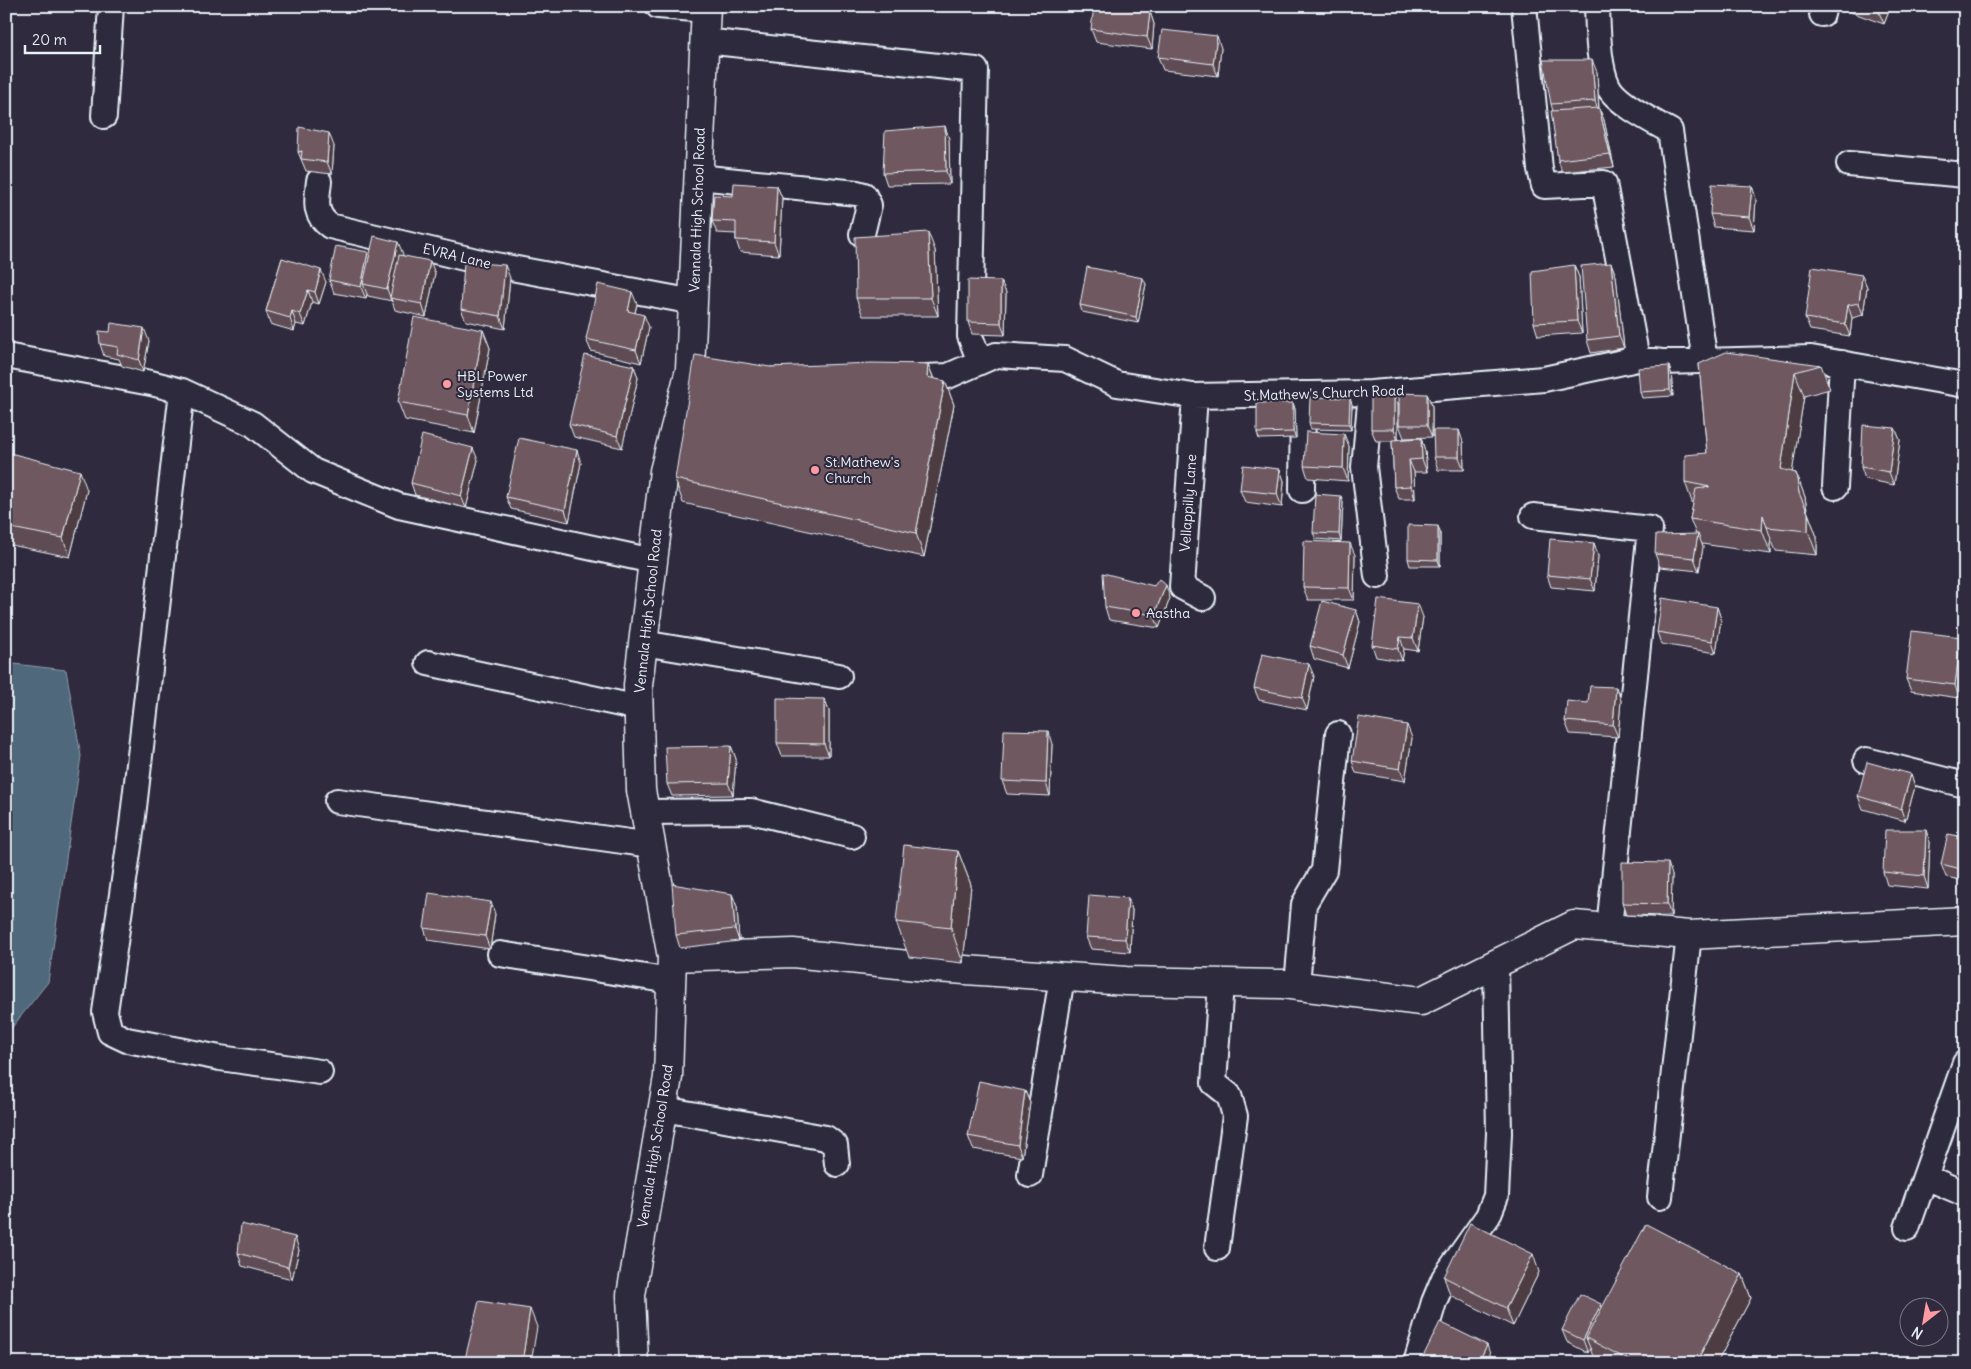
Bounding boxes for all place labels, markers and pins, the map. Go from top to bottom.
place label: HBL Power Systems Ltd [457,367,533,401]
marker: HBL Power Systems Ltd [441,378,453,390]
place label: St.Mathew's Church [825,453,900,487]
marker: St.Mathew's Church [809,464,821,476]
place label: Aastha [1146,604,1190,622]
marker: Aastha [1130,607,1142,619]

